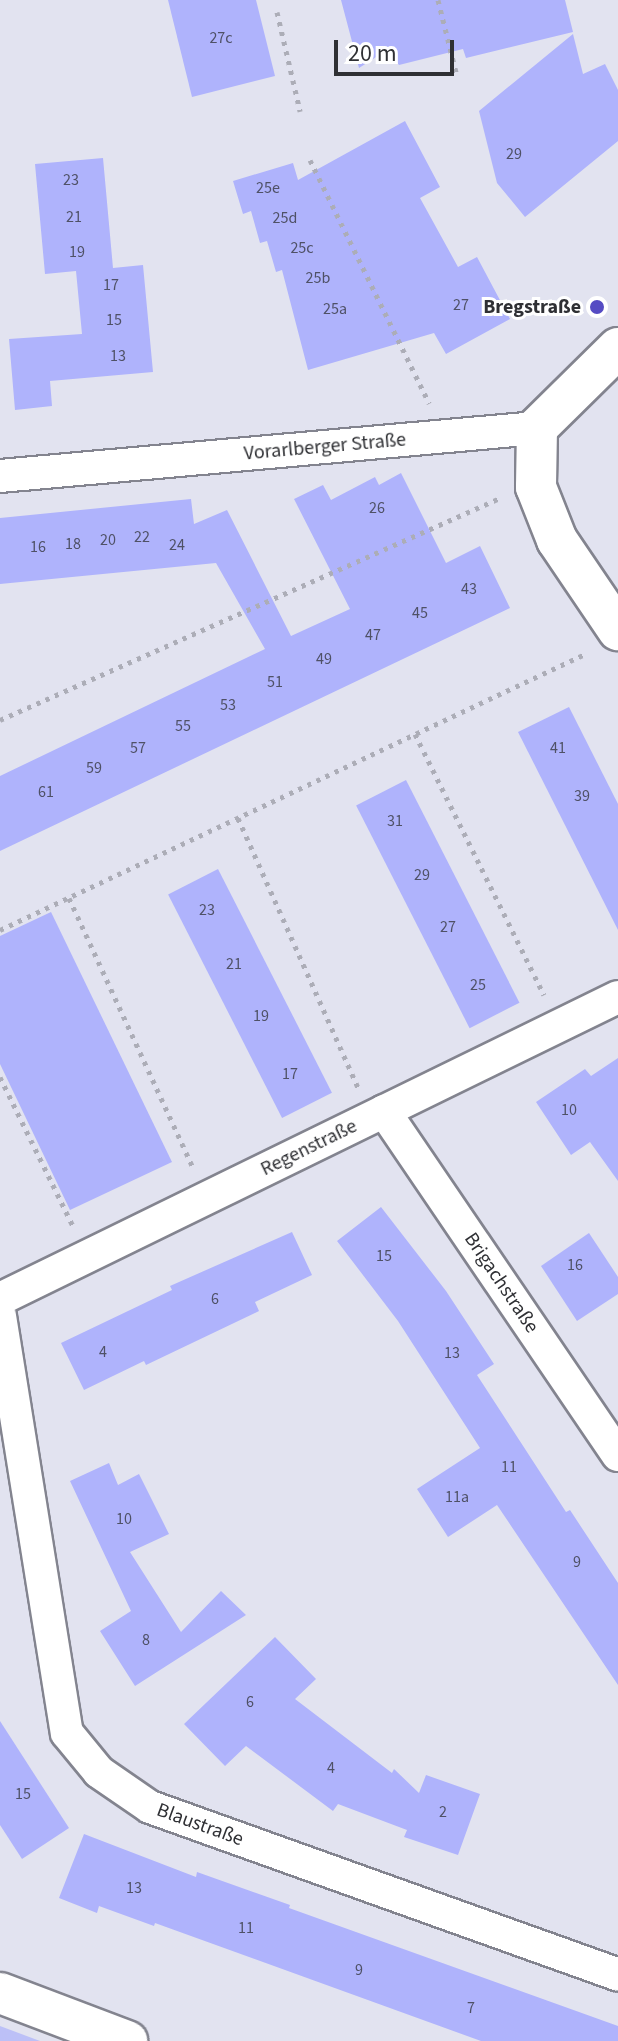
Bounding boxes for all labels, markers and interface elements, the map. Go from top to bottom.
scale bar [338,24,458,74]
house number: 27c [209,28,233,48]
text: 20 m [348,36,397,71]
house number: 29 [506,144,522,164]
house number: 23 [63,170,79,190]
house number: 25e [256,178,280,198]
house number: 21 [66,207,82,227]
house number: 25d [273,208,297,228]
house number: 25c [290,238,314,258]
house number: 19 [69,242,85,262]
house number: 25b [306,268,330,288]
house number: 17 [103,275,119,295]
house number: 27 [453,295,469,315]
place label: Bregstraße [483,295,581,319]
marker: Bregstraße [588,298,606,316]
house number: 25a [323,299,347,319]
house number: 15 [106,310,122,330]
house number: 13 [110,346,126,366]
street label: Vorarlberger Straße [243,428,407,466]
house number: 26 [369,498,385,518]
house number: 22 [134,527,150,547]
house number: 20 [100,530,116,550]
house number: 18 [65,534,81,554]
house number: 24 [169,535,185,555]
house number: 16 [30,537,46,557]
house number: 43 [461,579,477,599]
house number: 45 [412,603,428,623]
house number: 47 [365,625,381,645]
house number: 49 [316,649,332,669]
house number: 51 [267,672,283,692]
house number: 53 [220,695,236,715]
house number: 55 [175,716,191,736]
house number: 57 [130,738,146,758]
house number: 41 [550,738,566,758]
house number: 59 [86,758,102,778]
house number: 61 [38,782,54,802]
house number: 39 [574,786,590,806]
house number: 31 [387,811,403,831]
house number: 29 [414,865,430,885]
house number: 23 [199,900,215,920]
house number: 27 [440,917,456,937]
house number: 21 [226,954,242,974]
house number: 25 [470,975,486,995]
house number: 19 [253,1006,269,1026]
house number: 17 [282,1064,298,1084]
house number: 10 [561,1100,577,1120]
street label: Regenstraße [257,1114,361,1182]
street label: Brigachstraße [459,1228,543,1338]
house number: 15 [376,1246,392,1266]
house number: 16 [567,1255,583,1275]
house number: 6 [211,1289,219,1309]
house number: 4 [99,1342,107,1362]
house number: 13 [444,1343,460,1363]
house number: 11 [501,1457,517,1477]
house number: 11a [445,1487,469,1507]
house number: 10 [116,1509,132,1529]
house number: 9 [573,1552,581,1572]
house number: 8 [142,1630,150,1650]
house number: 6 [246,1692,254,1712]
house number: 4 [327,1758,335,1778]
house number: 15 [15,1784,31,1804]
street label: Blaustraße [153,1798,247,1852]
house number: 2 [439,1802,447,1822]
house number: 13 [126,1878,142,1898]
house number: 11 [238,1918,254,1938]
house number: 9 [355,1960,363,1980]
house number: 7 [467,1998,475,2018]

